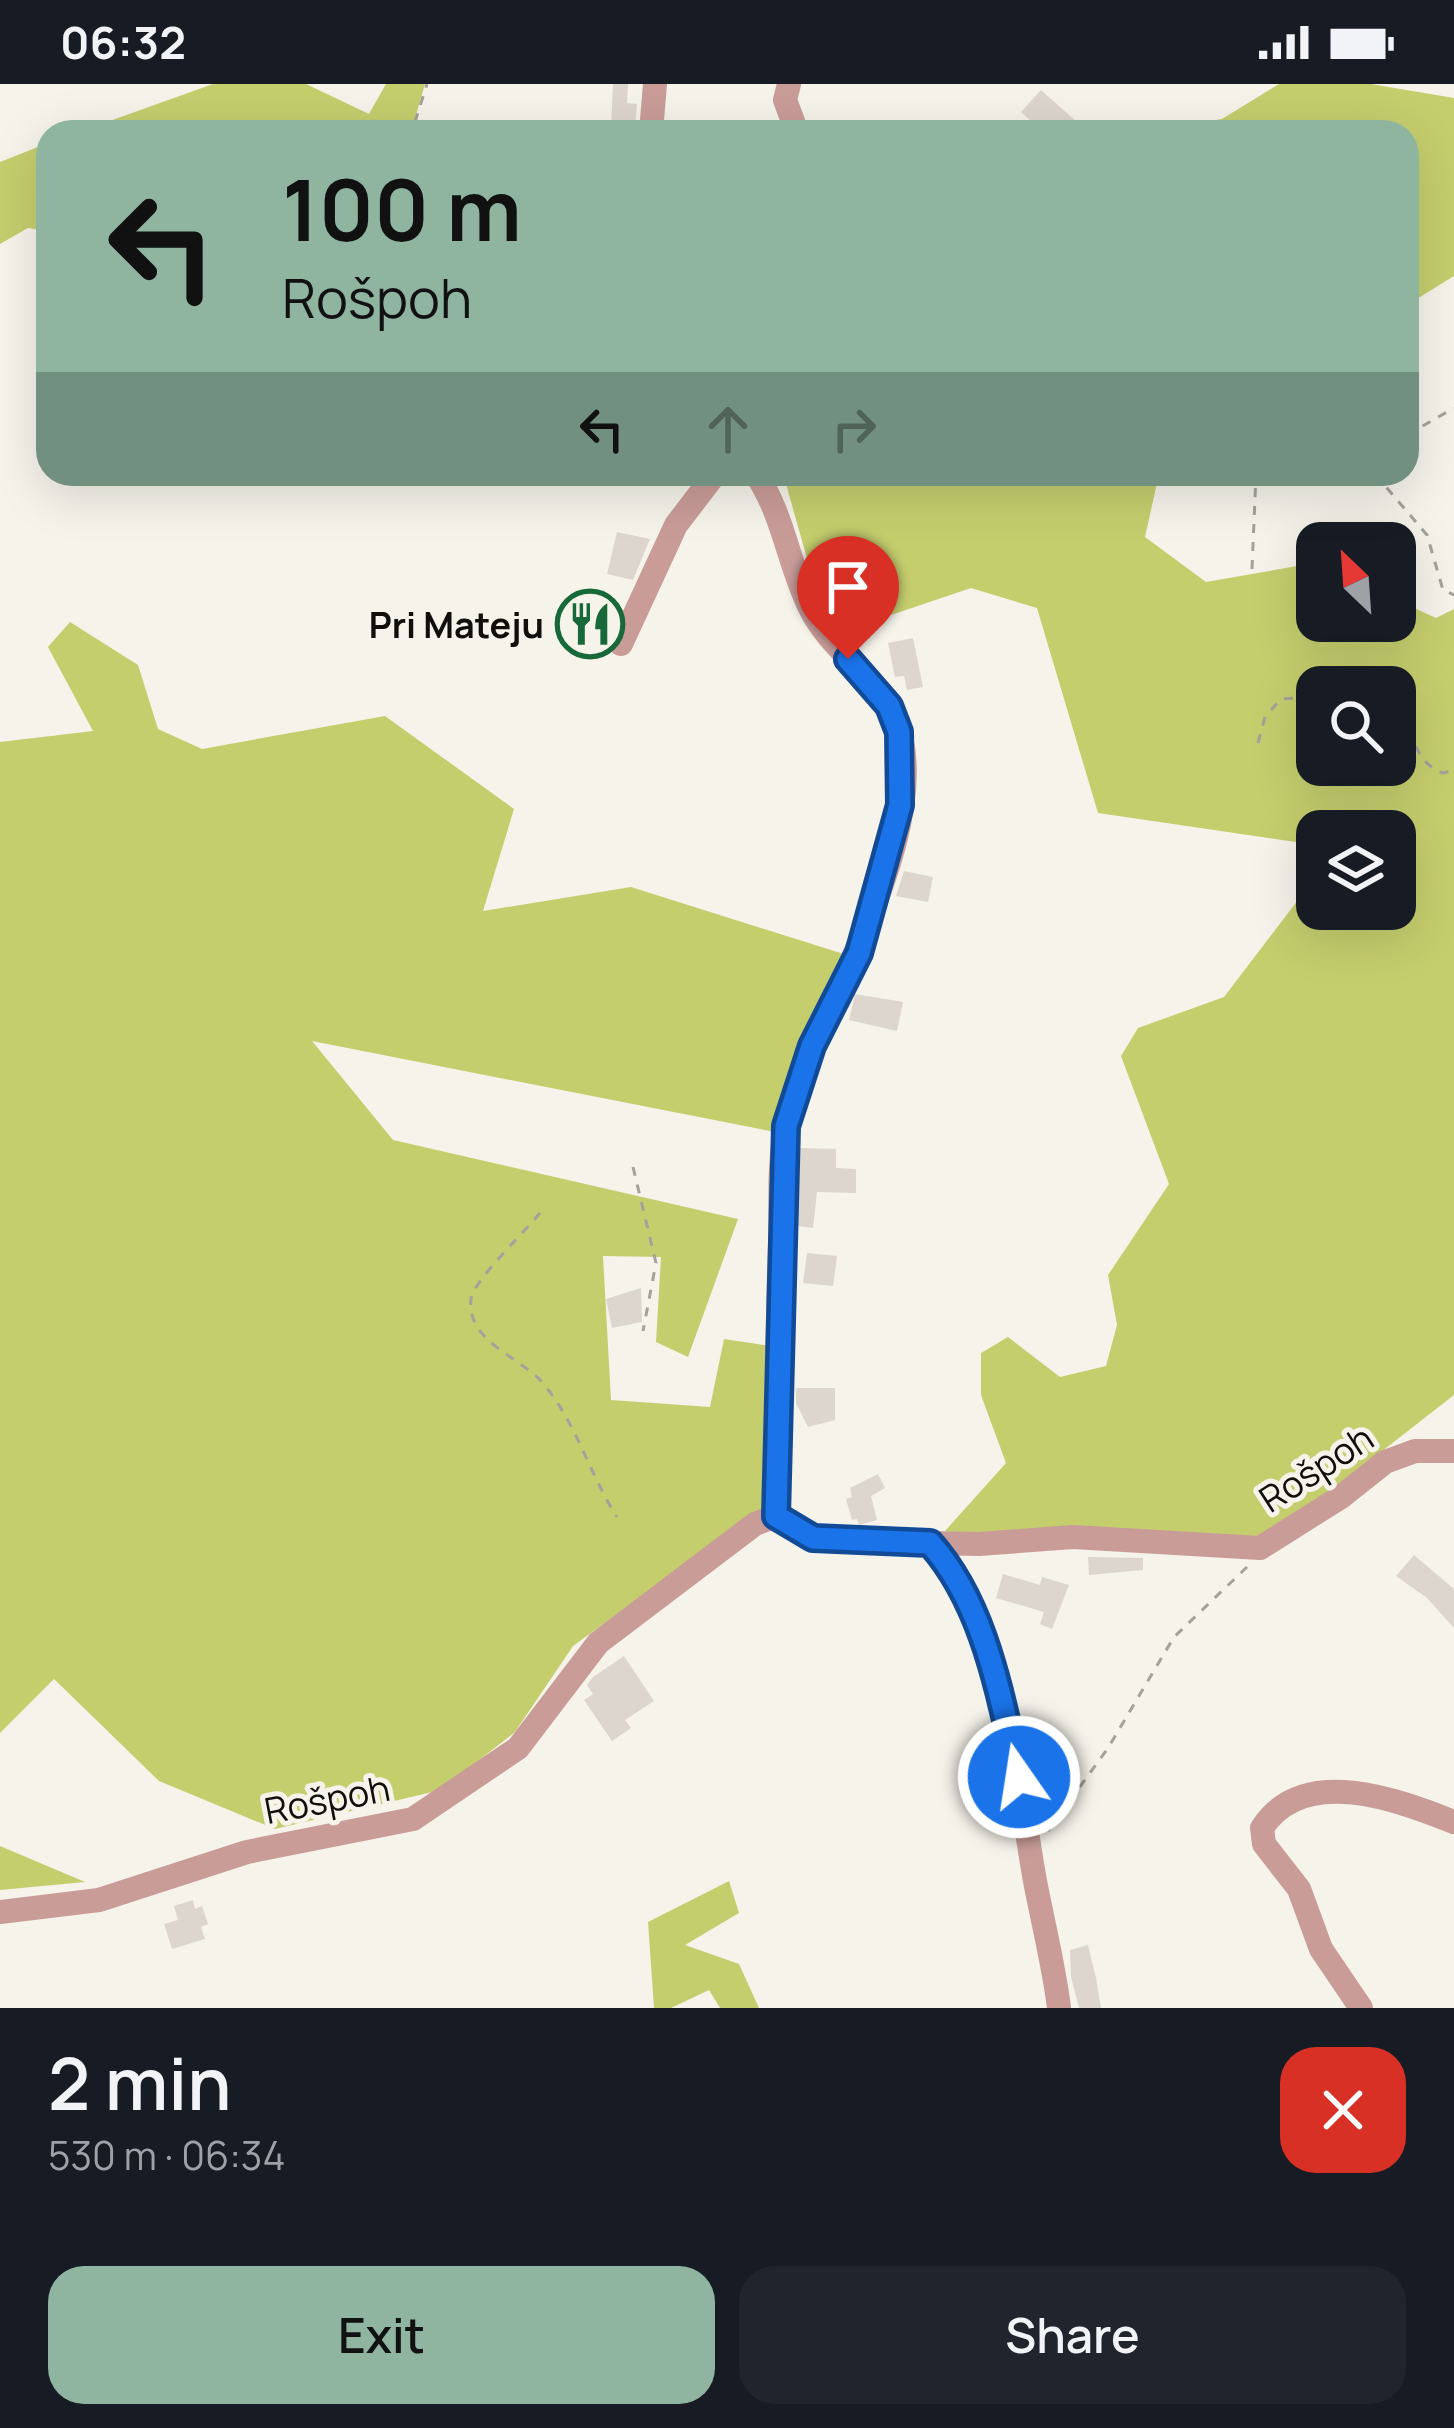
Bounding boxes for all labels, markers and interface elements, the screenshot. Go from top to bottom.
text: 06:32 [60,11,186,73]
text: 100 m [282,151,522,266]
icon: left [84,168,240,324]
text: Rošpoh [282,260,472,334]
icon: left [569,396,635,462]
icon: ahead [695,396,761,462]
icon: right [821,396,887,462]
north arrow [1296,522,1416,642]
map controls [1296,522,1416,930]
pin [797,536,899,659]
icon: arrive [815,554,881,620]
restaurant icon: Pri Mateju [555,589,625,659]
place label: Pri Mateju [369,600,544,649]
button: search [1296,666,1416,786]
button: layers [1296,810,1416,930]
street label: Rošpoh [1250,1413,1382,1523]
position arrow [956,1714,1082,1840]
street label: Rošpoh [260,1763,394,1835]
text: 2 min [48,2033,232,2132]
button: close [1280,2047,1406,2173]
text: 530 m · 06:34 [48,2128,285,2182]
button: Exit [48,2266,715,2404]
button: Share [739,2266,1406,2404]

